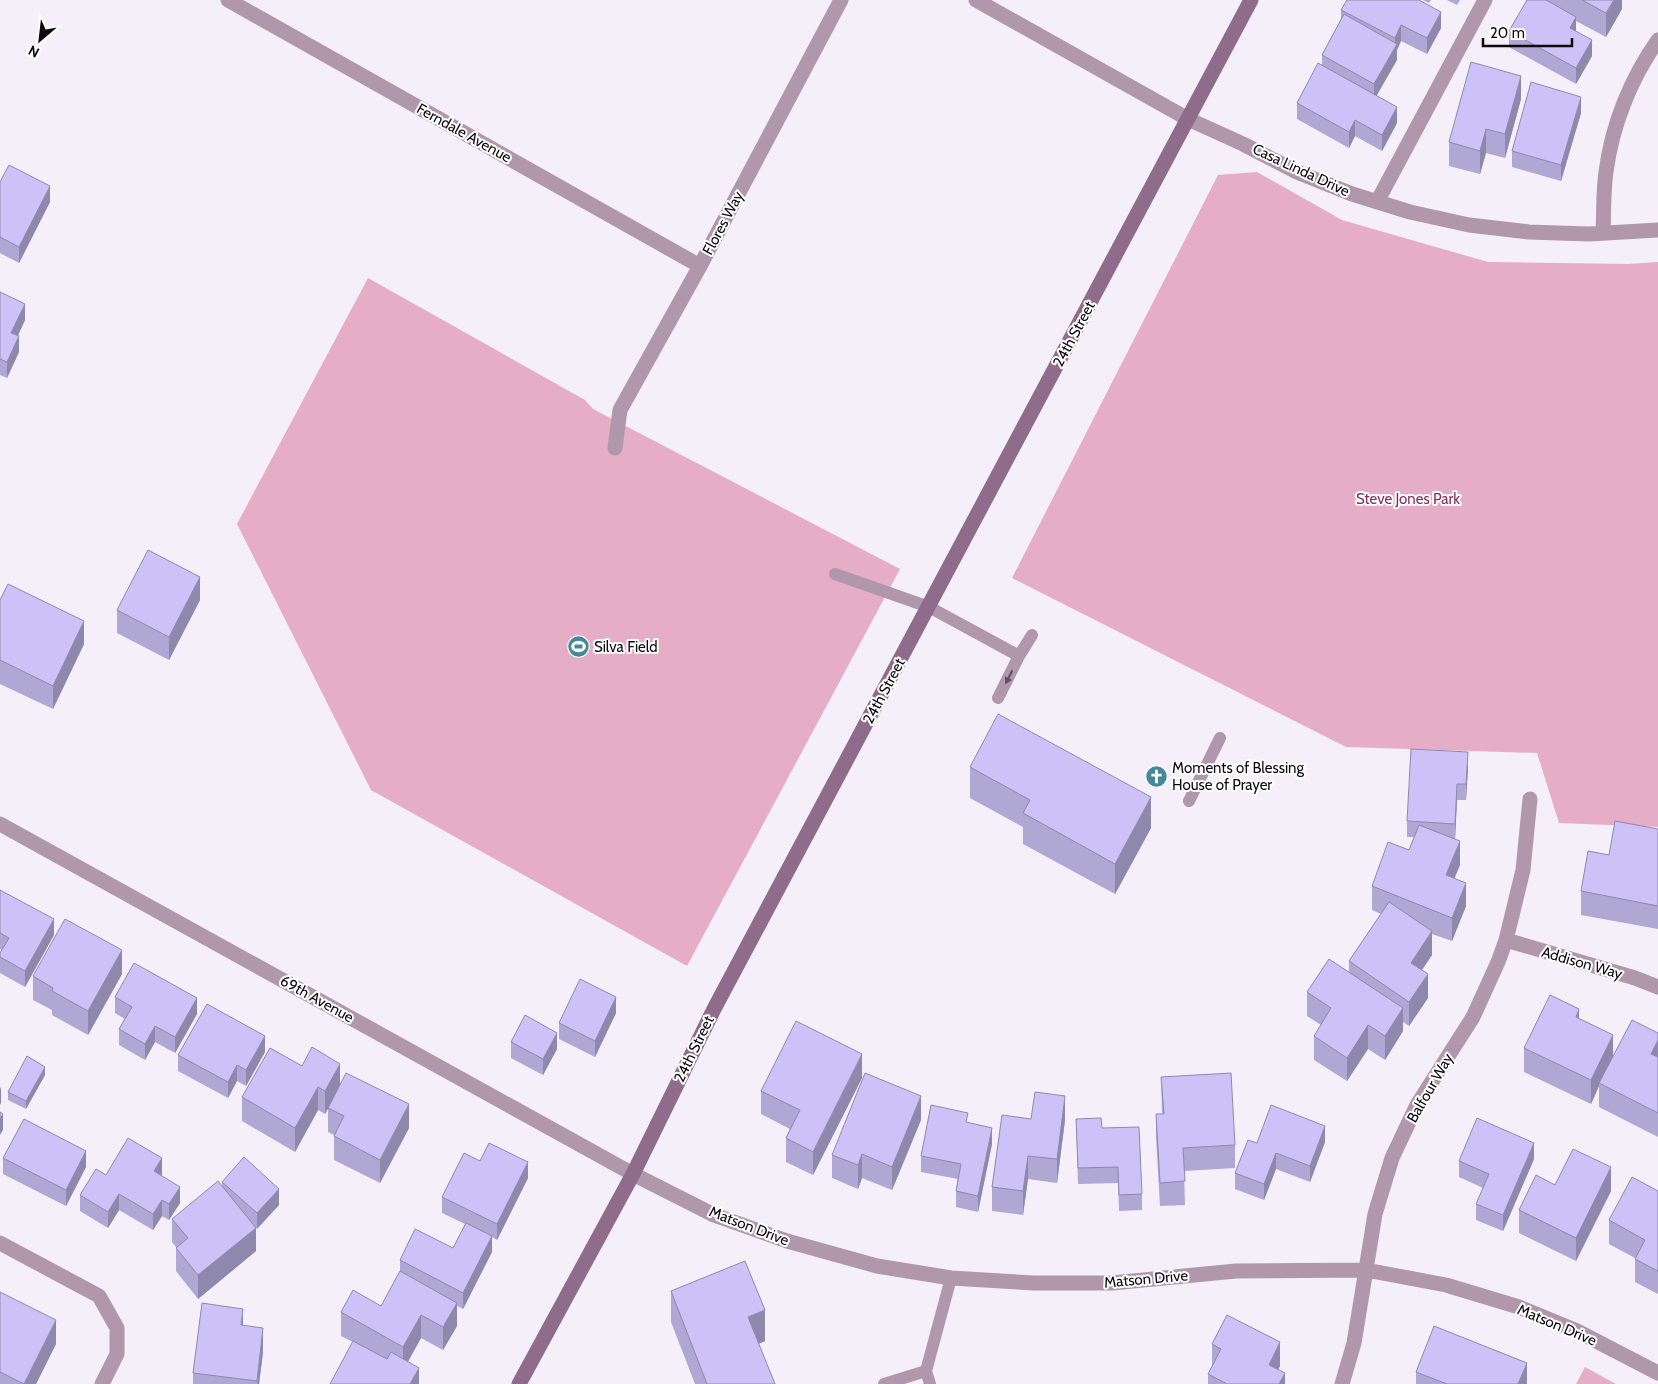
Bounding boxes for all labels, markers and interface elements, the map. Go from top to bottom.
north arrow [15,15,65,65]
scale bar [1483,15,1572,47]
text: 20 m [1490,24,1525,42]
text: N [25,41,42,62]
street label: Ferndale Avenue [413,100,515,167]
street label: Casa Linda Drive [1250,140,1353,200]
street label: Flores Way [699,188,747,258]
street label: 24th Street [1049,298,1099,370]
park label: Steve Jones Park [1356,490,1460,508]
sports icon: Silva Field [566,635,590,659]
place label: Silva Field [594,638,658,656]
street label: 24th Street [859,655,909,727]
one-way arrow [1005,670,1013,684]
place label: Moments of Blessing House of Prayer [1172,759,1304,794]
church icon: Moments of Blessing House of Prayer [1144,765,1168,789]
street label: Addison Way [1540,943,1625,983]
street label: 69th Avenue [277,971,357,1027]
street label: 24th Street [670,1013,718,1085]
street label: Balfour Way [1403,1050,1457,1126]
street label: Matson Drive [707,1203,792,1250]
street label: Matson Drive [1103,1266,1189,1292]
street label: Matson Drive [1515,1300,1599,1350]

